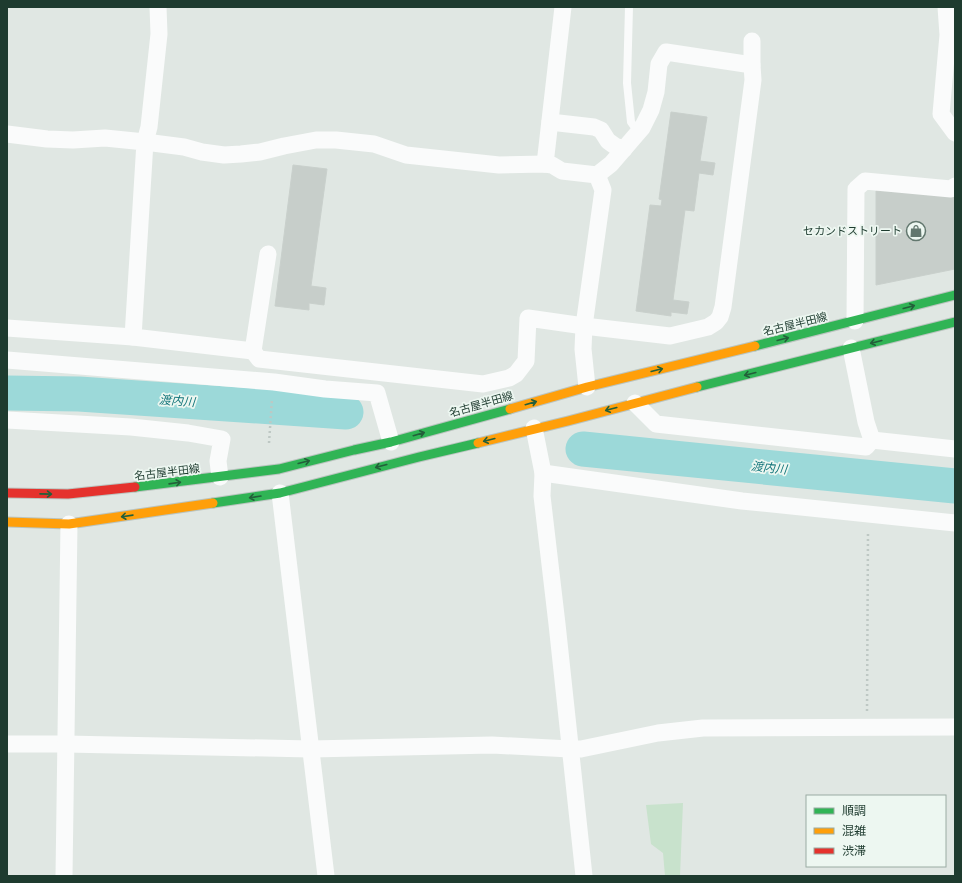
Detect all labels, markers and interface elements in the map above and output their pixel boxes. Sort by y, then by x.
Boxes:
shop icon: セカンドストリート [905,220,927,242]
place label: セカンドストリート [803,224,902,238]
one-way arrow [902,303,915,310]
street label: 名古屋半田線 [761,309,829,339]
one-way arrow [776,335,789,342]
one-way arrow [870,339,883,346]
one-way arrow [650,365,663,373]
one-way arrow [744,370,757,378]
street label: 名古屋半田線 [447,388,515,420]
water label: 渡内川 [158,392,198,410]
one-way arrow [524,399,537,406]
one-way arrow [605,406,618,413]
one-way arrow [412,430,425,437]
one-way arrow [483,436,496,444]
one-way arrow [297,458,310,466]
water label: 渡内川 [750,458,790,478]
street label: 名古屋半田線 [133,461,201,483]
one-way arrow [375,463,388,471]
one-way arrow [168,479,181,487]
one-way arrow [39,490,52,498]
one-way arrow [249,493,262,501]
one-way arrow [121,512,134,520]
legend [806,795,946,867]
text: 順調 [842,803,866,819]
text: 混雑 [842,823,866,839]
text: 渋滞 [842,843,866,859]

